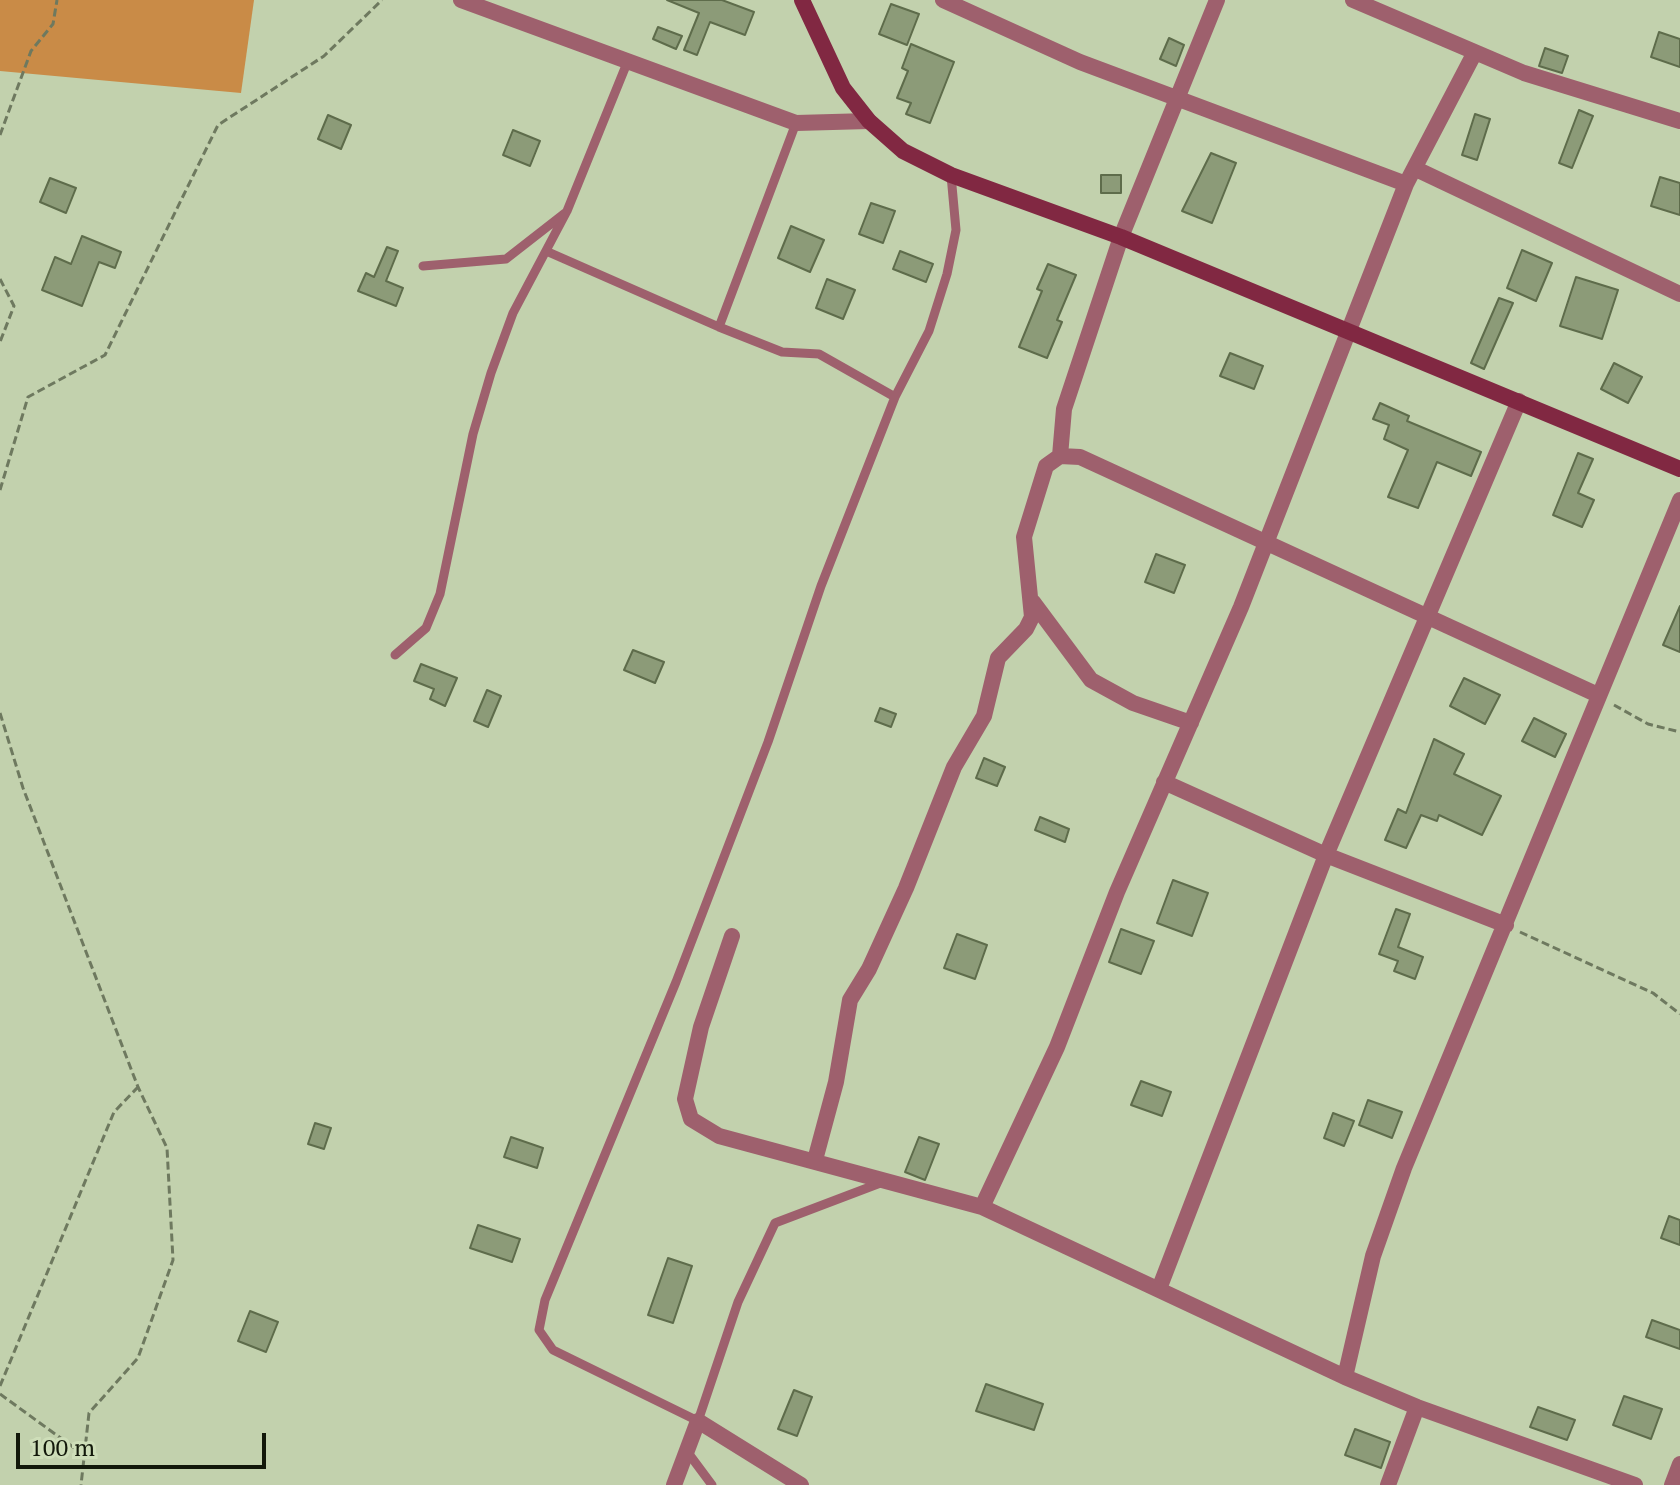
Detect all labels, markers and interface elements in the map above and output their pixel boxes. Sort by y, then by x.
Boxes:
scale bar [20,1417,270,1467]
text: 100 m [30,1431,95,1463]

